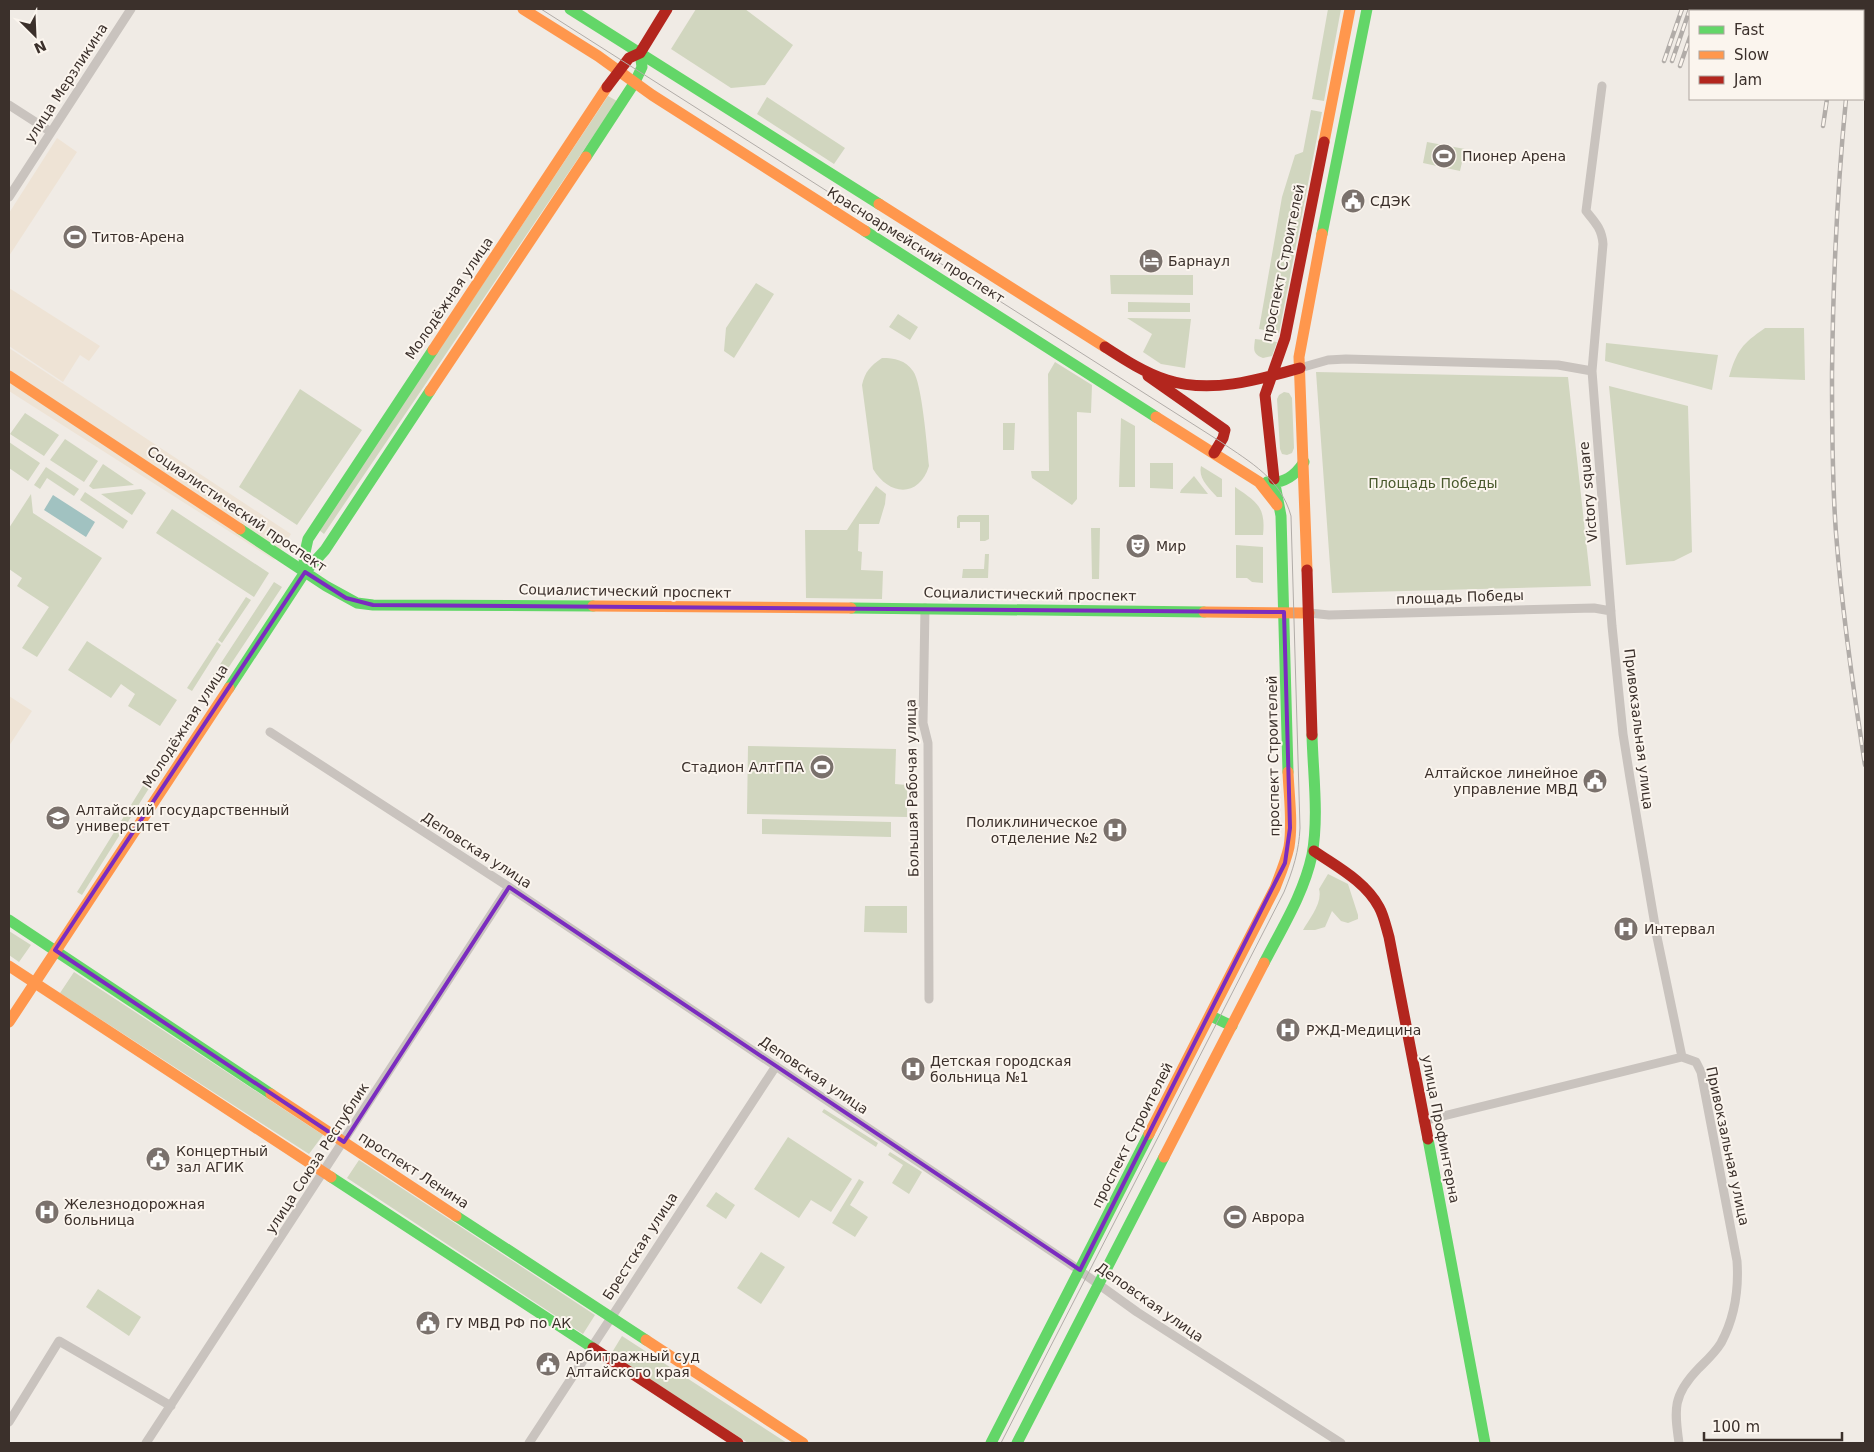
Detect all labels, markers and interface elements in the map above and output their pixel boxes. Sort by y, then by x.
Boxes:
north arrow [10,10,60,60]
legend [1689,10,1864,100]
street label: улица Мерзликина [21,20,111,146]
text: Fast [1734,21,1764,39]
text: N [32,37,49,57]
text: Slow [1734,46,1769,64]
text: Jam [1733,71,1762,89]
sports icon: Пионер Арена [1431,143,1457,169]
place label: Пионер Арена [1462,148,1566,164]
street label: проспект Строителей [1258,183,1308,343]
street label: Красноармейский проспект [824,184,1008,306]
public building icon: СДЭК [1340,188,1366,214]
place label: СДЭК [1370,193,1410,209]
sports icon: Титов-Арена [62,224,88,250]
place label: Титов-Арена [91,229,184,245]
street label: Молодёжная улица [402,234,496,362]
hotel icon: Барнаул [1138,248,1164,274]
place label: Барнаул [1168,253,1230,269]
street label: Victory square [1576,441,1600,543]
street label: Социалистический проспект [144,443,330,575]
park label: Площадь Победы [1368,475,1498,491]
theatre icon: Мир [1125,533,1151,559]
place label: Мир [1156,538,1186,554]
street label: Социалистический проспект [518,581,732,601]
street label: Социалистический проспект [923,584,1137,604]
street label: площадь Победы [1396,587,1524,607]
street label: Привокзальная улица [1621,648,1657,810]
street label: Молодёжная улица [139,661,231,791]
street label: проспект Строителей [1264,675,1282,837]
street label: Большая Рабочая улица [902,699,922,877]
sports icon: Стадион АлтГПА [809,754,835,780]
place label: Стадион АлтГПА [681,759,804,775]
place label: Алтайское линейное управление МВД [1425,765,1578,797]
public building icon: Алтайское линейное управление МВД [1582,768,1608,794]
place label: Алтайский государственный университет [76,802,289,834]
school or university icon: Алтайский государственный университет [45,805,71,831]
street label: Деповская улица [419,809,535,891]
place label: Поликлиническое отделение №2 [966,814,1098,846]
hospital icon: Поликлиническое отделение №2 [1102,817,1128,843]
hospital icon: Интервал [1613,916,1639,942]
place label: Интервал [1644,921,1715,937]
hospital icon: РЖД-Медицина [1275,1017,1301,1043]
place label: РЖД-Медицина [1306,1022,1421,1038]
street label: Деповская улица [757,1033,871,1117]
place label: Детская городская больница №1 [930,1053,1072,1085]
street label: улица Профинтерна [1419,1054,1463,1204]
hospital icon: Детская городская больница №1 [900,1056,926,1082]
street label: проспект Строителей [1088,1060,1176,1210]
street label: Привокзальная улица [1703,1065,1753,1227]
street label: улица Союза Республик [262,1079,372,1237]
street label: проспект Ленина [356,1128,472,1212]
place label: Концертный зал АГИК [176,1143,268,1175]
public building icon: Концертный зал АГИК [145,1146,171,1172]
street label: Брестская улица [599,1189,681,1303]
place label: Железнодорожная больница [64,1196,205,1228]
hospital icon: Железнодорожная больница [34,1199,60,1225]
sports icon: Аврора [1222,1204,1248,1230]
place label: Аврора [1252,1209,1305,1225]
street label: Деповская улица [1093,1259,1207,1345]
public building icon: ГУ МВД РФ по АК [415,1310,441,1336]
place label: ГУ МВД РФ по АК [446,1315,571,1331]
place label: Арбитражный суд Алтайского края [566,1348,700,1380]
public building icon: Арбитражный суд Алтайского края [535,1351,561,1377]
scale bar [1704,1410,1842,1442]
text: 100 m [1712,1418,1760,1436]

